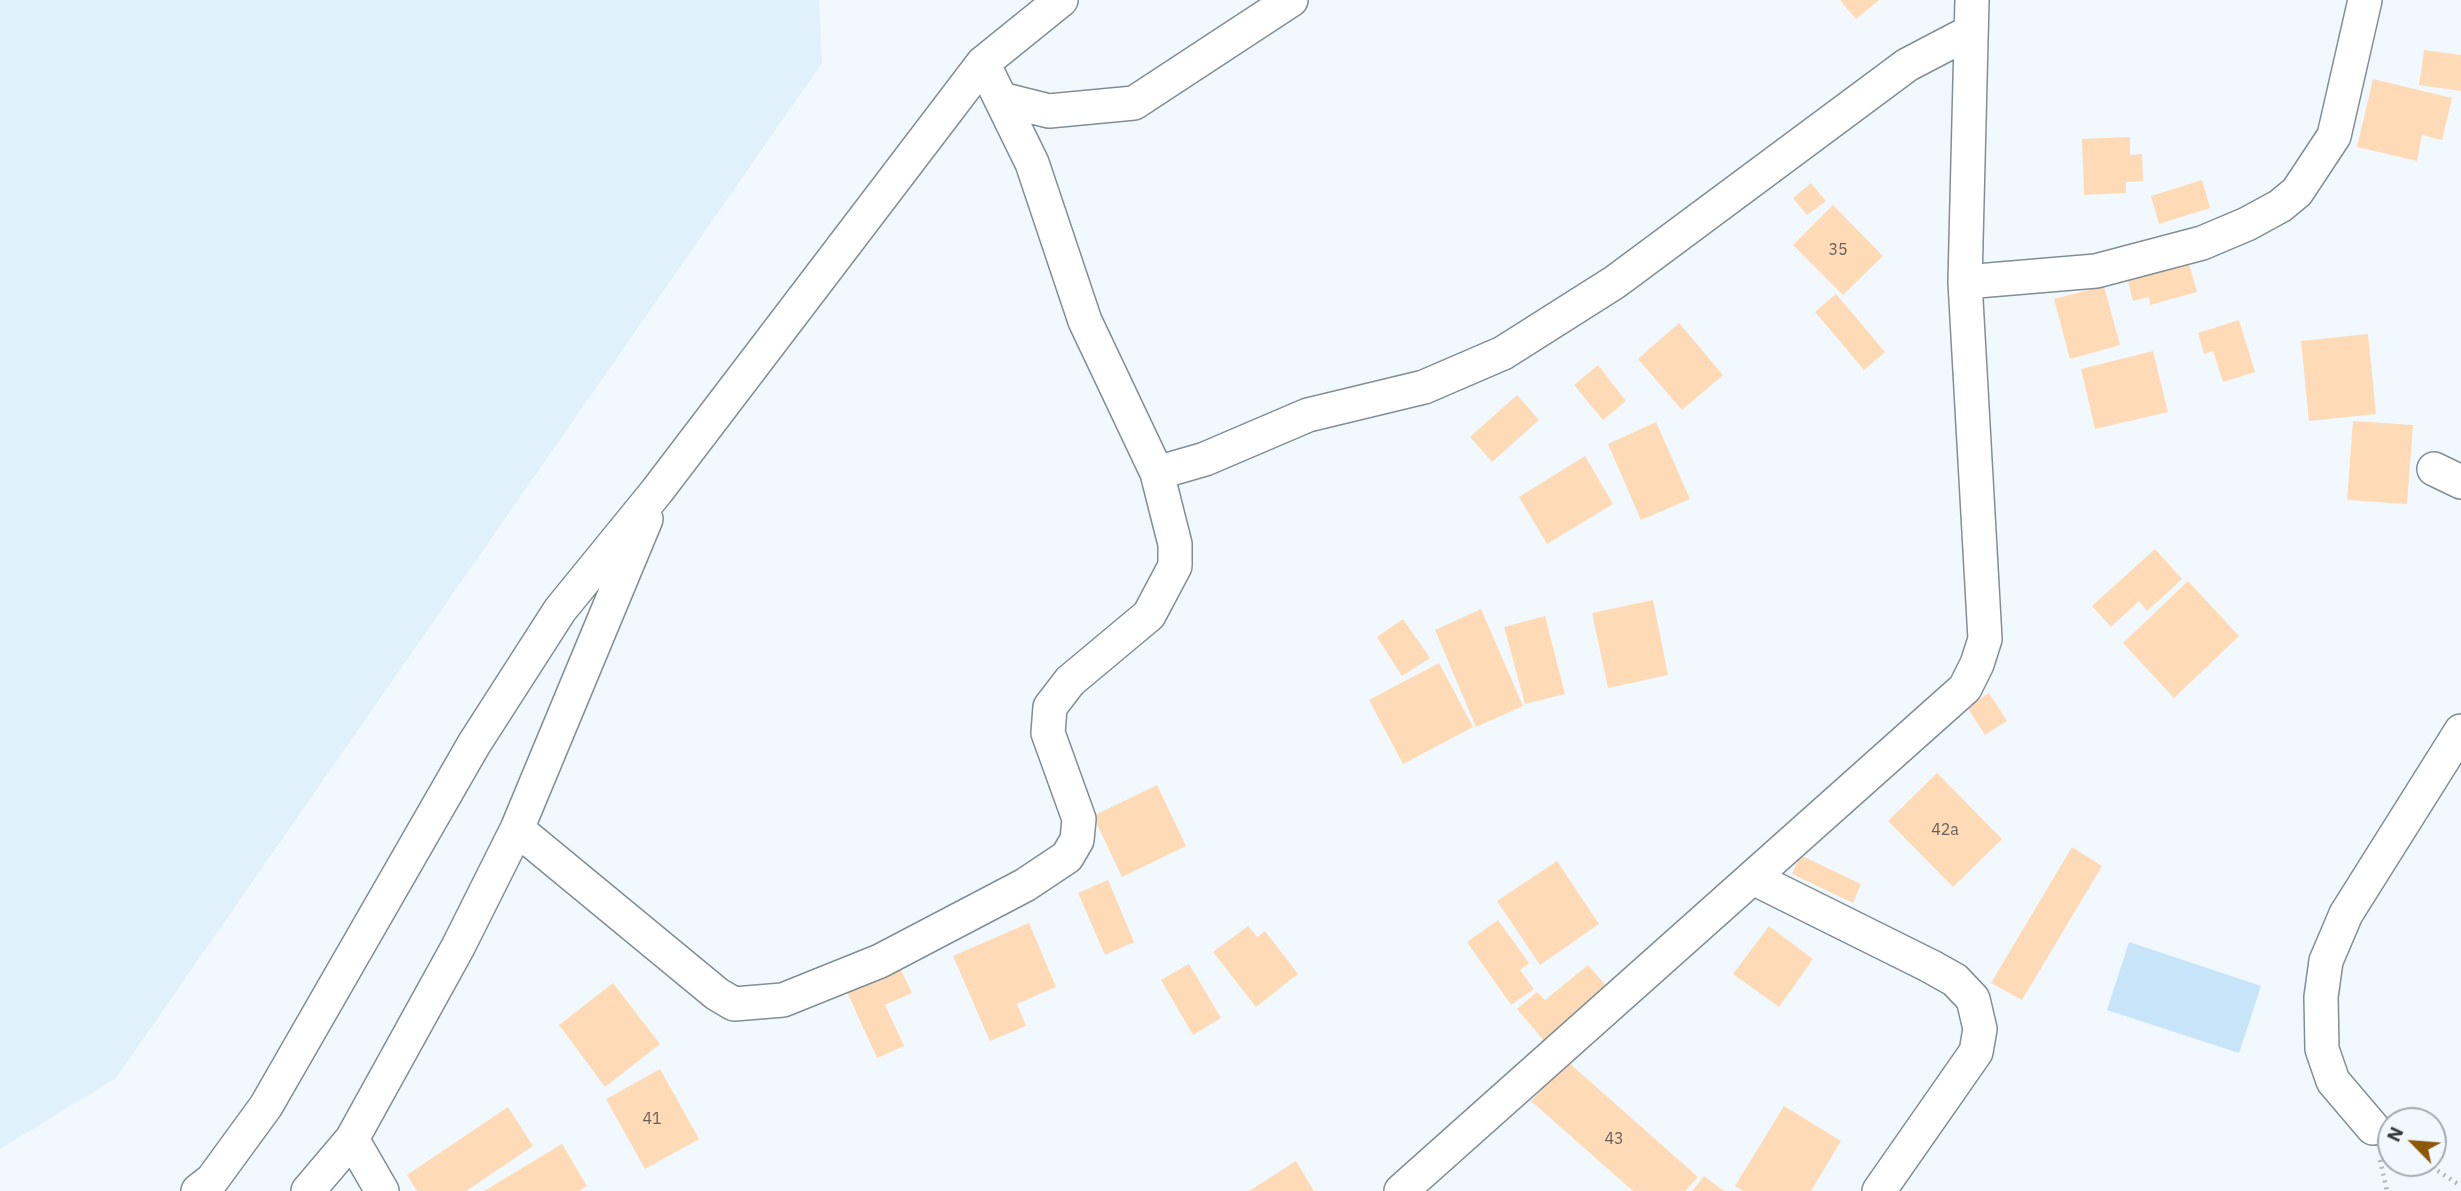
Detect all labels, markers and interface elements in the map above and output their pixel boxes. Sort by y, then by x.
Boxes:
house number: 35 [1828,240,1848,260]
house number: 42а [1931,820,1959,840]
north arrow [2377,1107,2447,1177]
house number: 41 [642,1109,662,1129]
text: N [2381,1123,2409,1145]
house number: 43 [1604,1129,1624,1149]

